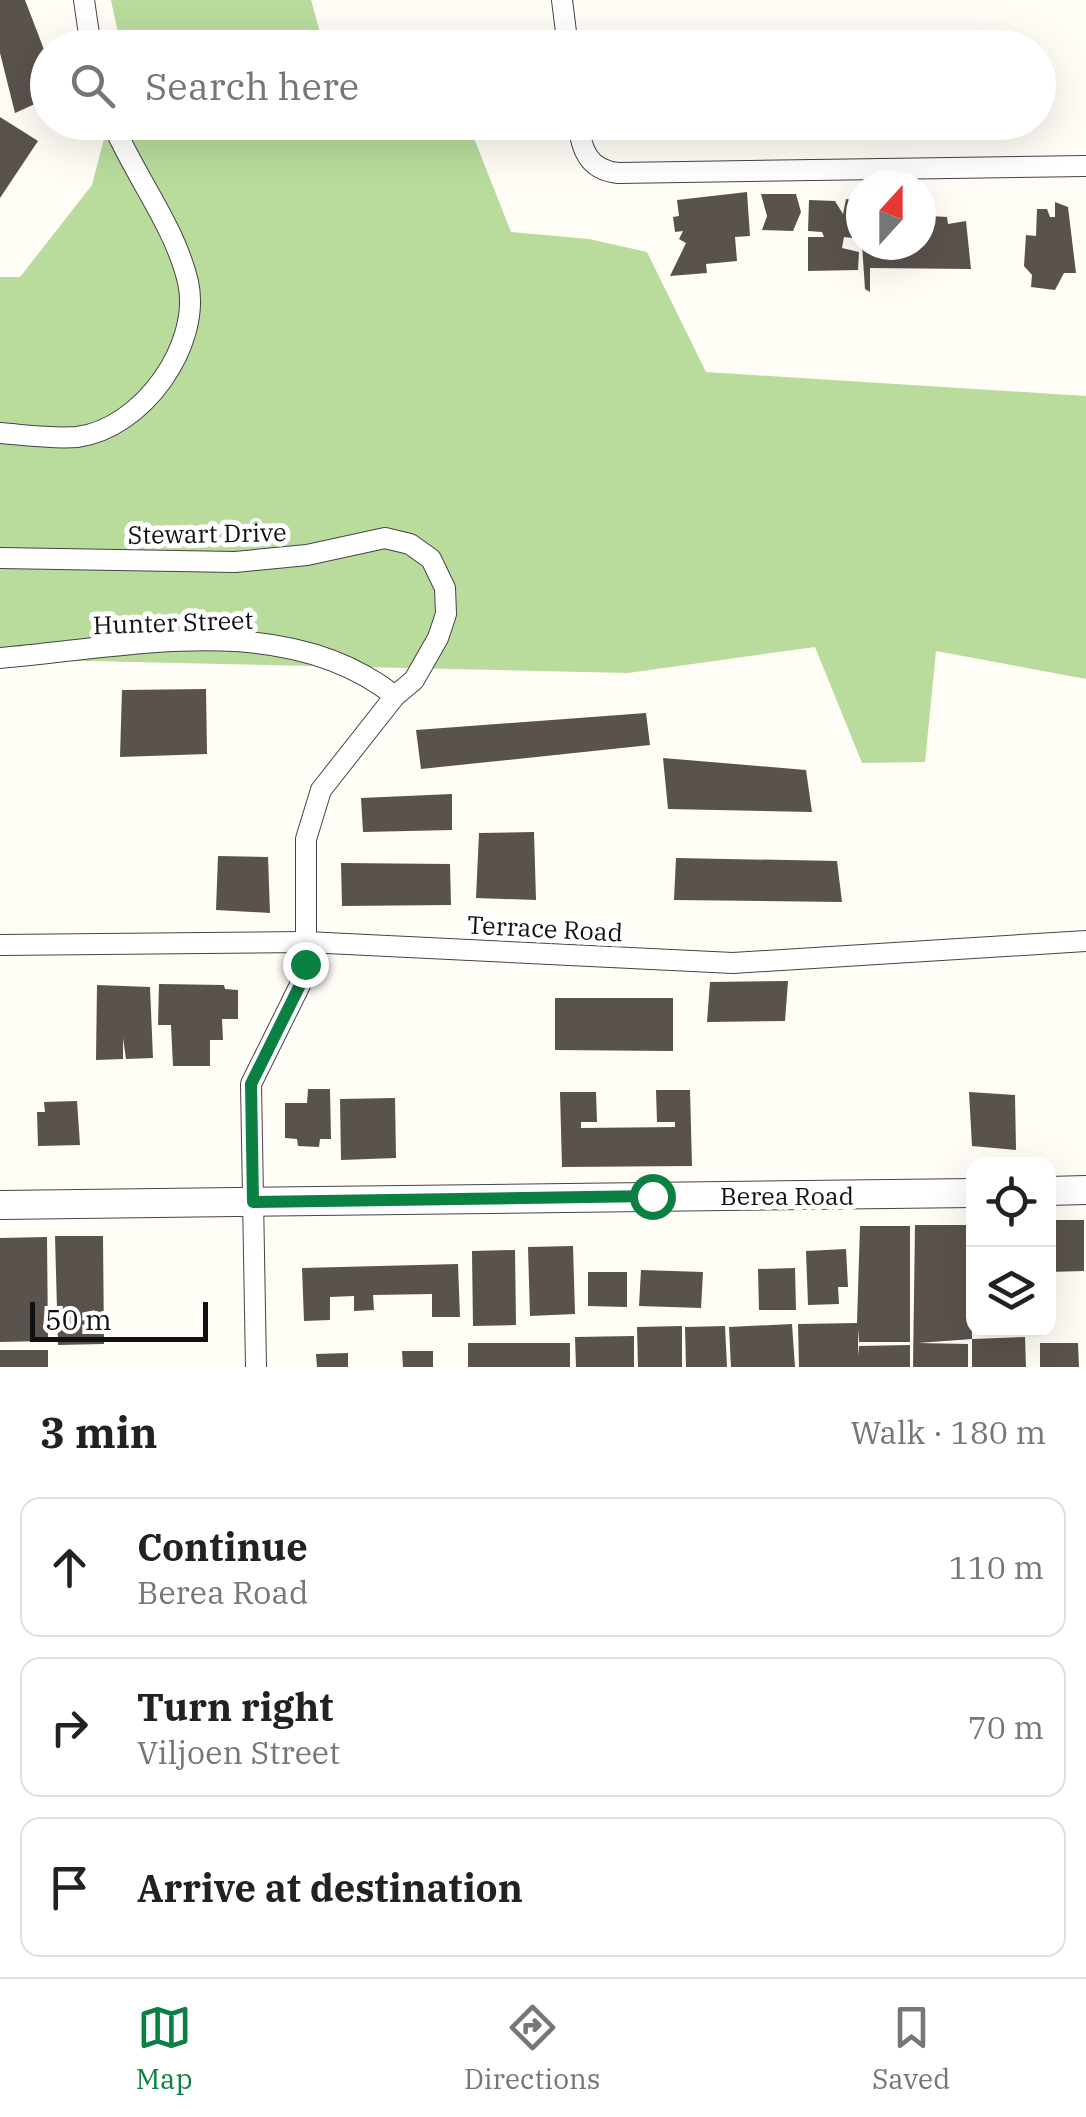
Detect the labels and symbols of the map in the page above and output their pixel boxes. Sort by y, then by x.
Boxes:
north arrow [846,170,936,260]
street label: Stewart Drive [127,515,287,551]
street label: Hunter Street [92,603,254,641]
street label: Terrace Road [466,907,624,949]
route end [283,942,329,988]
route start [630,1174,676,1220]
street label: Berea Road [720,1179,854,1212]
scale bar [30,1297,208,1342]

